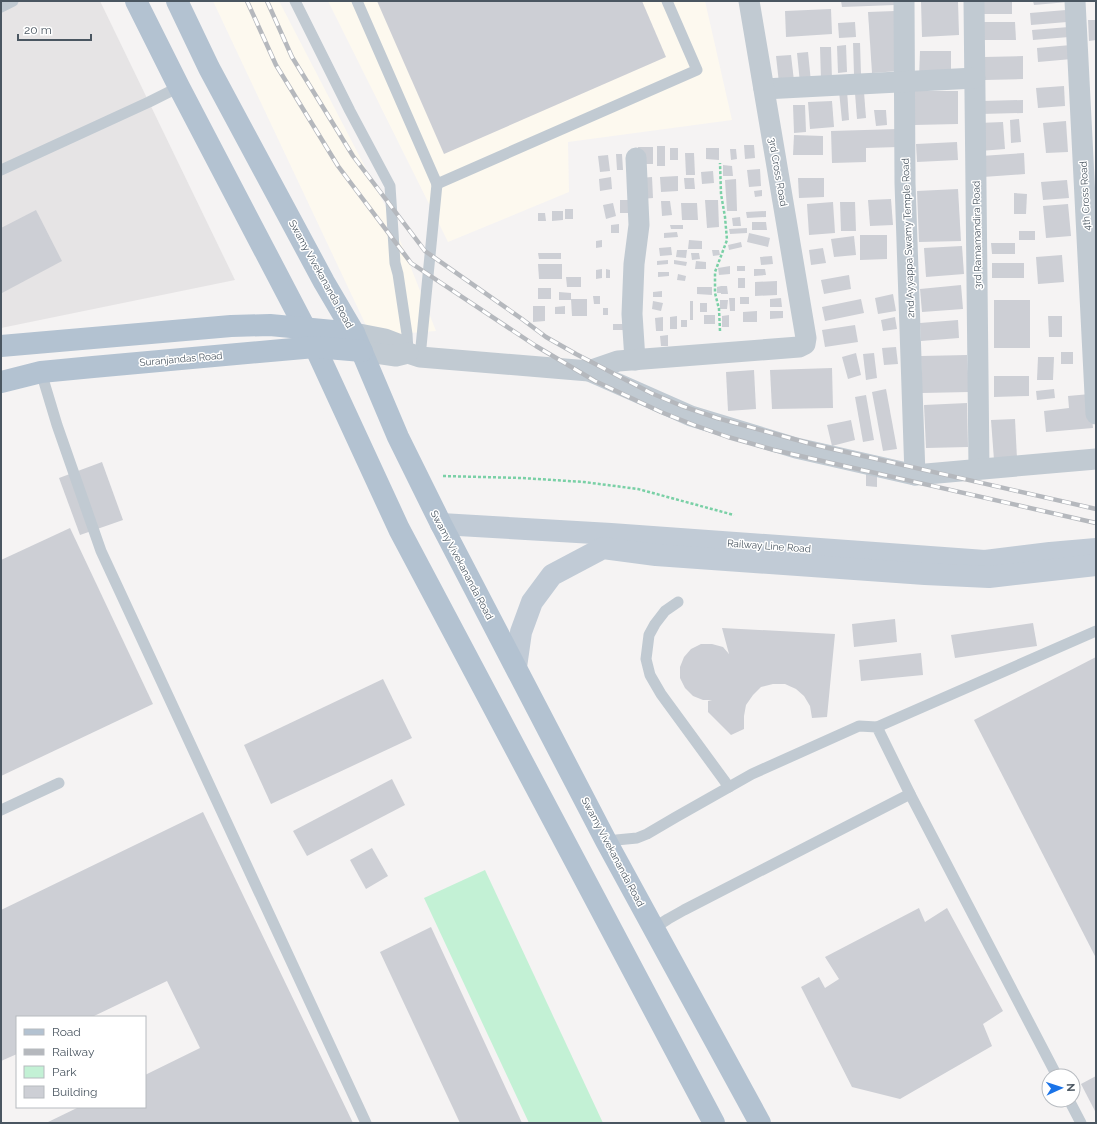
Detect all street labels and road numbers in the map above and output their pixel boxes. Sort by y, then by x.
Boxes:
street label: 3rd Cross Road [767,137,789,207]
street label: 2nd Ayyappa Swamy Temple Road [900,158,916,318]
street label: 4th Cross Road [1078,161,1092,231]
street label: 3rd Ramamandira Road [971,181,983,289]
street label: Swamy Vivekananda Road [287,218,355,330]
street label: Suranjandas Road [139,350,223,368]
street label: Swamy Vivekananda Road [429,509,495,621]
street label: Railway Line Road [727,538,811,554]
street label: Swamy Vivekananda Road [580,796,646,908]

